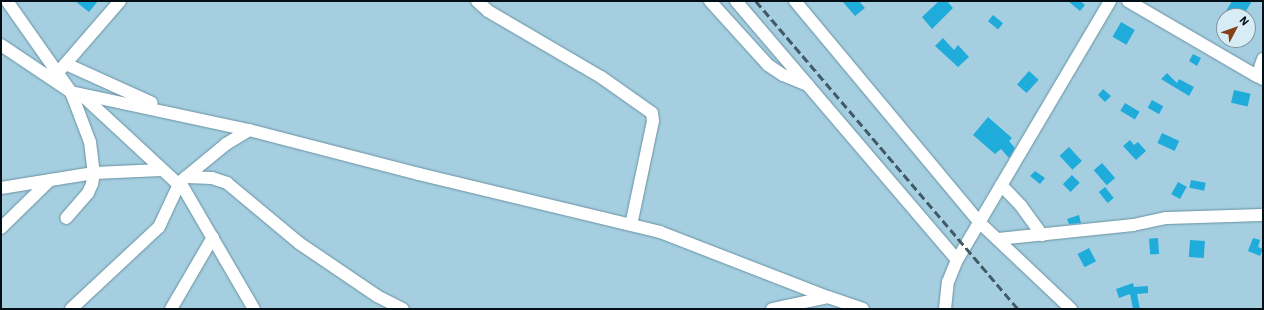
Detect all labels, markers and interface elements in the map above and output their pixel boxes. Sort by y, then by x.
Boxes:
north arrow [1216,8,1256,48]
text: N [1236,13,1252,28]

